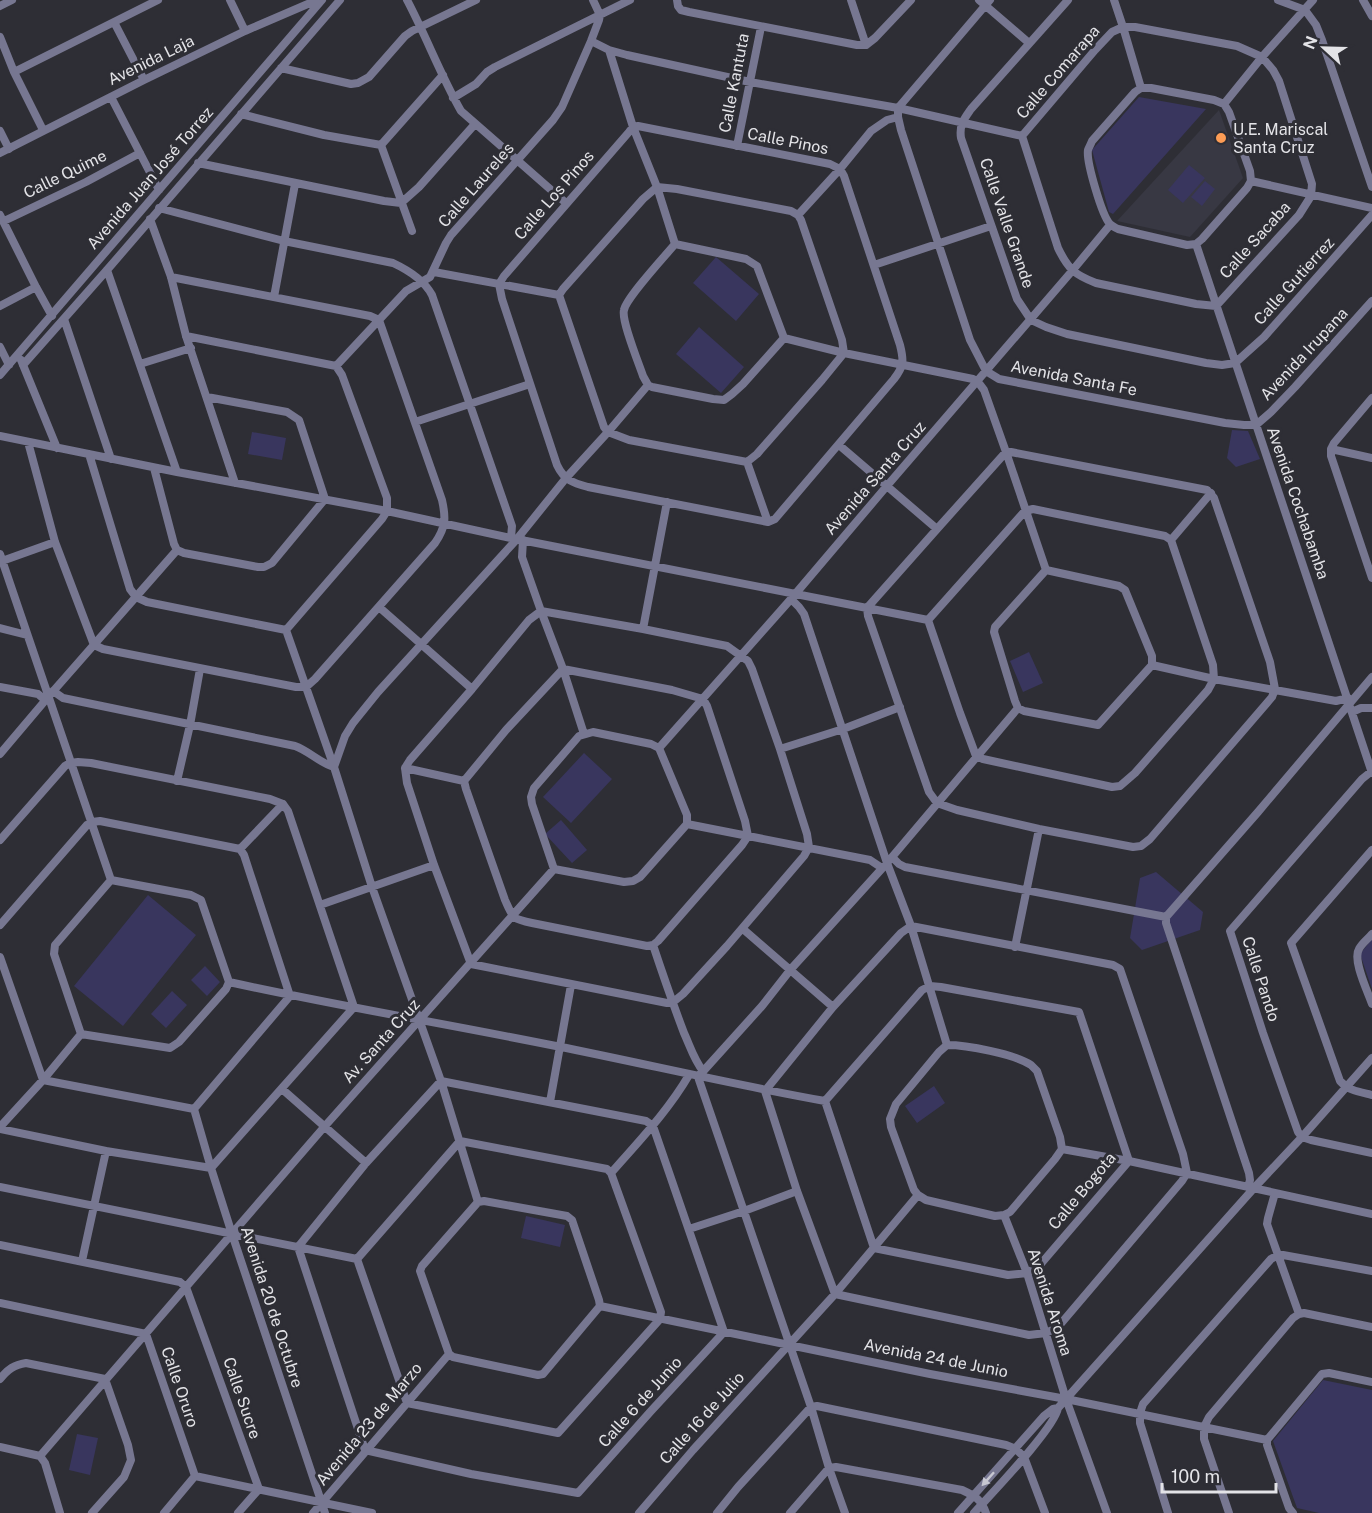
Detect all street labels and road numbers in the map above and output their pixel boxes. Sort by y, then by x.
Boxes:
street label: Calle Comarapa [1012,21,1104,123]
street label: Avenida Laja [105,31,197,89]
street label: Calle Kantuta [715,32,753,134]
street label: Avenida Juan José Torrez [83,103,217,253]
street label: Calle Pinos [746,124,830,158]
street label: Calle Laureles [434,139,518,231]
street label: Calle Quime [20,146,110,202]
street label: Calle Los Pinos [510,146,598,244]
street label: Calle Valle Grande [976,155,1038,291]
street label: Calle Sacaba [1216,198,1294,282]
street label: Calle Gutierrez [1250,233,1338,329]
street label: Avenida Irupana [1256,304,1352,404]
street label: Avenida Santa Fe [1009,356,1139,400]
street label: Avenida Santa Cruz [820,417,930,539]
street label: Avenida Cochabamba [1263,424,1333,582]
street label: Calle Pando [1238,934,1284,1024]
street label: Av. Santa Cruz [338,995,424,1087]
street label: Calle Bogota [1044,1149,1120,1233]
street label: Avenida 20 de Octubre [237,1224,307,1390]
street label: Avenida Aroma [1024,1246,1076,1358]
street label: Avenida 24 de Junio [862,1335,1010,1381]
street label: Calle Oruro [157,1344,203,1430]
street label: Calle 6 de Junio [594,1353,686,1451]
street label: Calle Sucre [219,1355,265,1441]
street label: Avenida 23 de Marzo [312,1359,426,1489]
street label: Calle 16 de Julio [656,1368,748,1468]

